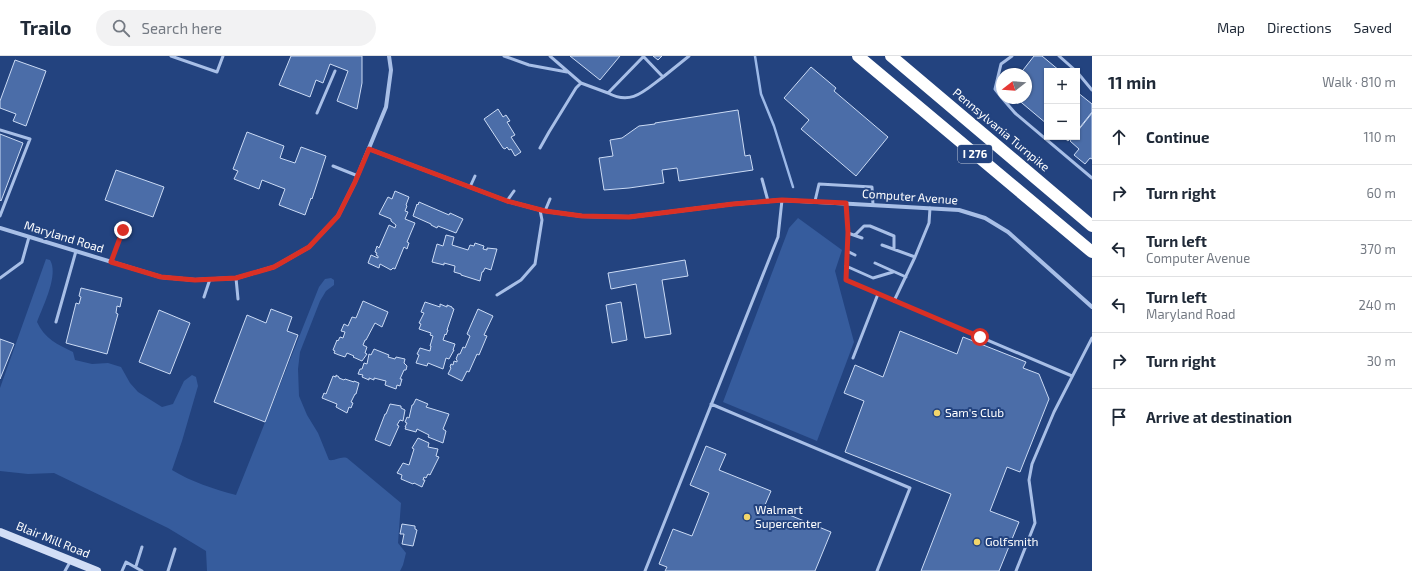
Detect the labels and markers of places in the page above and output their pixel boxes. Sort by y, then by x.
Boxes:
place label: Sam's Club [945,405,1004,419]
marker: Sam's Club [932,408,942,418]
place label: Walmart Supercenter [755,502,822,530]
marker: Walmart Supercenter [742,512,752,522]
place label: Golfsmith [985,534,1039,548]
marker: Golfsmith [972,537,982,547]

